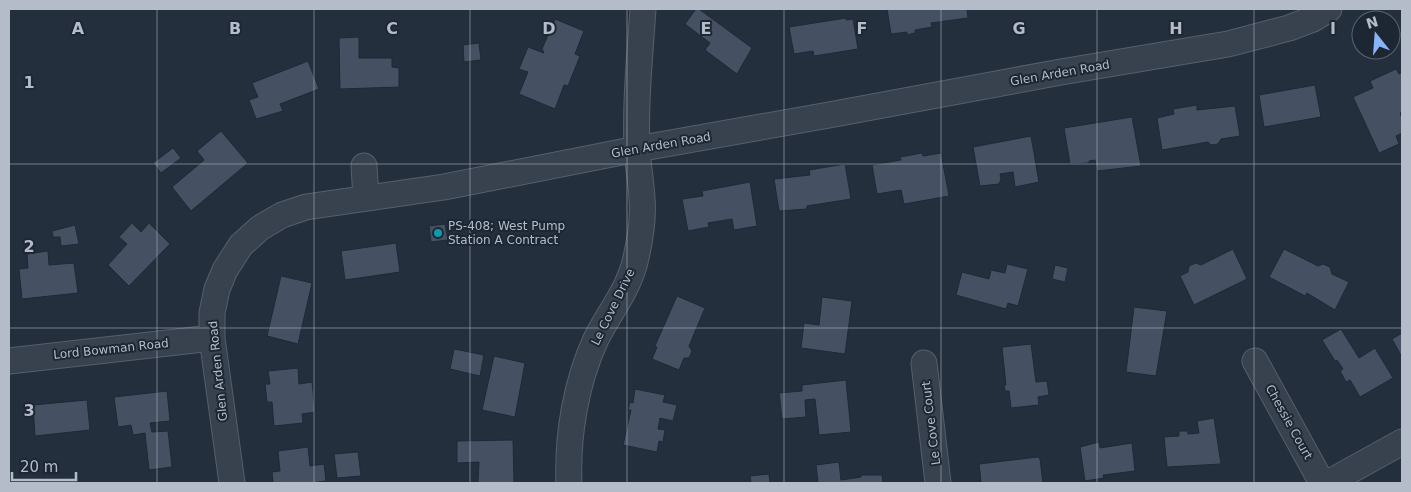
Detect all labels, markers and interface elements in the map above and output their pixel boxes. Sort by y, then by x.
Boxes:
north arrow [1351,10,1401,60]
text: N [1364,13,1380,32]
text: A [72,19,85,38]
text: B [229,19,241,38]
text: C [386,19,398,38]
text: D [542,19,556,38]
text: E [701,19,711,38]
text: F [857,19,867,38]
text: G [1012,19,1026,38]
text: H [1169,19,1183,38]
text: I [1330,19,1336,38]
street label: Glen Arden Road [1009,57,1111,89]
text: 1 [23,73,35,92]
street label: Glen Arden Road [610,129,712,161]
place label: PS-408; West Pump Station A Contract [448,219,565,247]
marker: PS-408; West Pump Station A Contract [432,227,444,239]
text: 2 [23,237,35,256]
street label: Le Cove Drive [588,266,638,348]
street label: Glen Arden Road [206,320,230,422]
street label: Lord Bowman Road [53,336,169,362]
street label: Le Cove Court [919,380,943,466]
street label: Chessie Court [1263,382,1315,462]
text: 3 [23,401,35,420]
scale bar [12,450,76,482]
text: 20 m [20,458,58,476]

